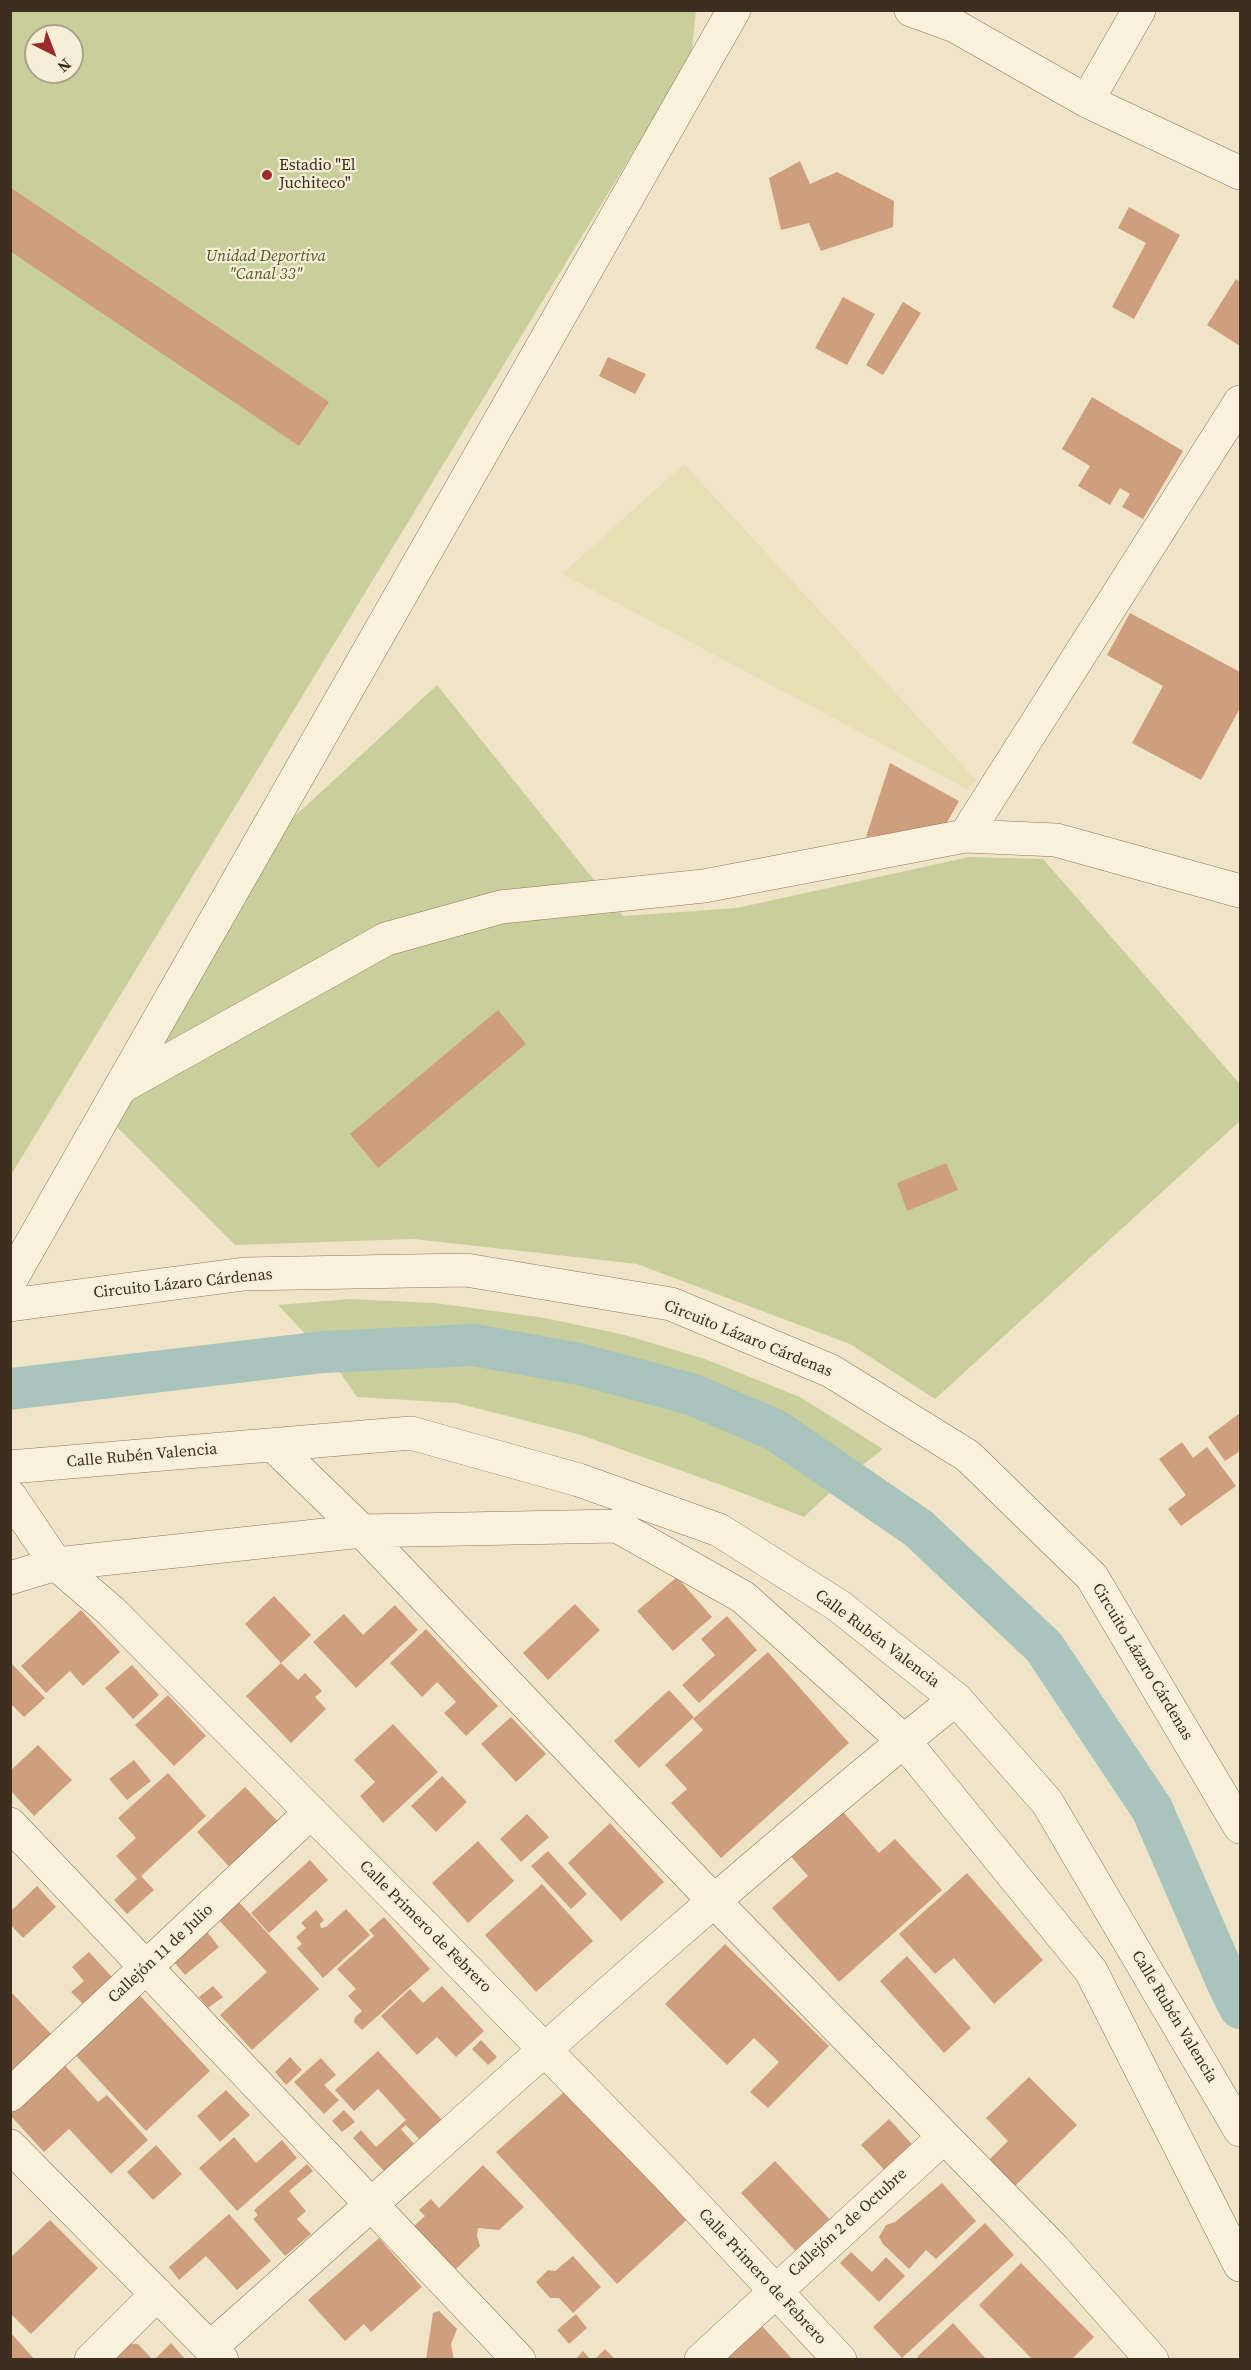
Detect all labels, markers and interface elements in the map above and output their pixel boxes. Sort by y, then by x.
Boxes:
north arrow [24,24,84,84]
text: N [53,54,76,78]
place label: Estadio "El Juchiteco" [279,156,355,194]
marker: Estadio "El Juchiteco" [260,168,274,182]
park label: Unidad Deportiva "Canal 33" [206,247,326,285]
street label: Circuito Lázaro Cárdenas [92,1265,274,1303]
street label: Circuito Lázaro Cárdenas [661,1296,835,1382]
street label: Calle Rubén Valencia [66,1440,218,1472]
street label: Circuito Lázaro Cárdenas [1087,1580,1197,1744]
street label: Calle Rubén Valencia [811,1586,943,1692]
street label: Calle Primero de Febrero [355,1857,495,1997]
street label: Callejón 11 de Julio [105,1900,217,2008]
street label: Calle Rubén Valencia [1127,1947,1221,2087]
street label: Callejón 2 de Octubre [785,2165,911,2281]
street label: Calle Primero de Febrero [694,2205,830,2349]

